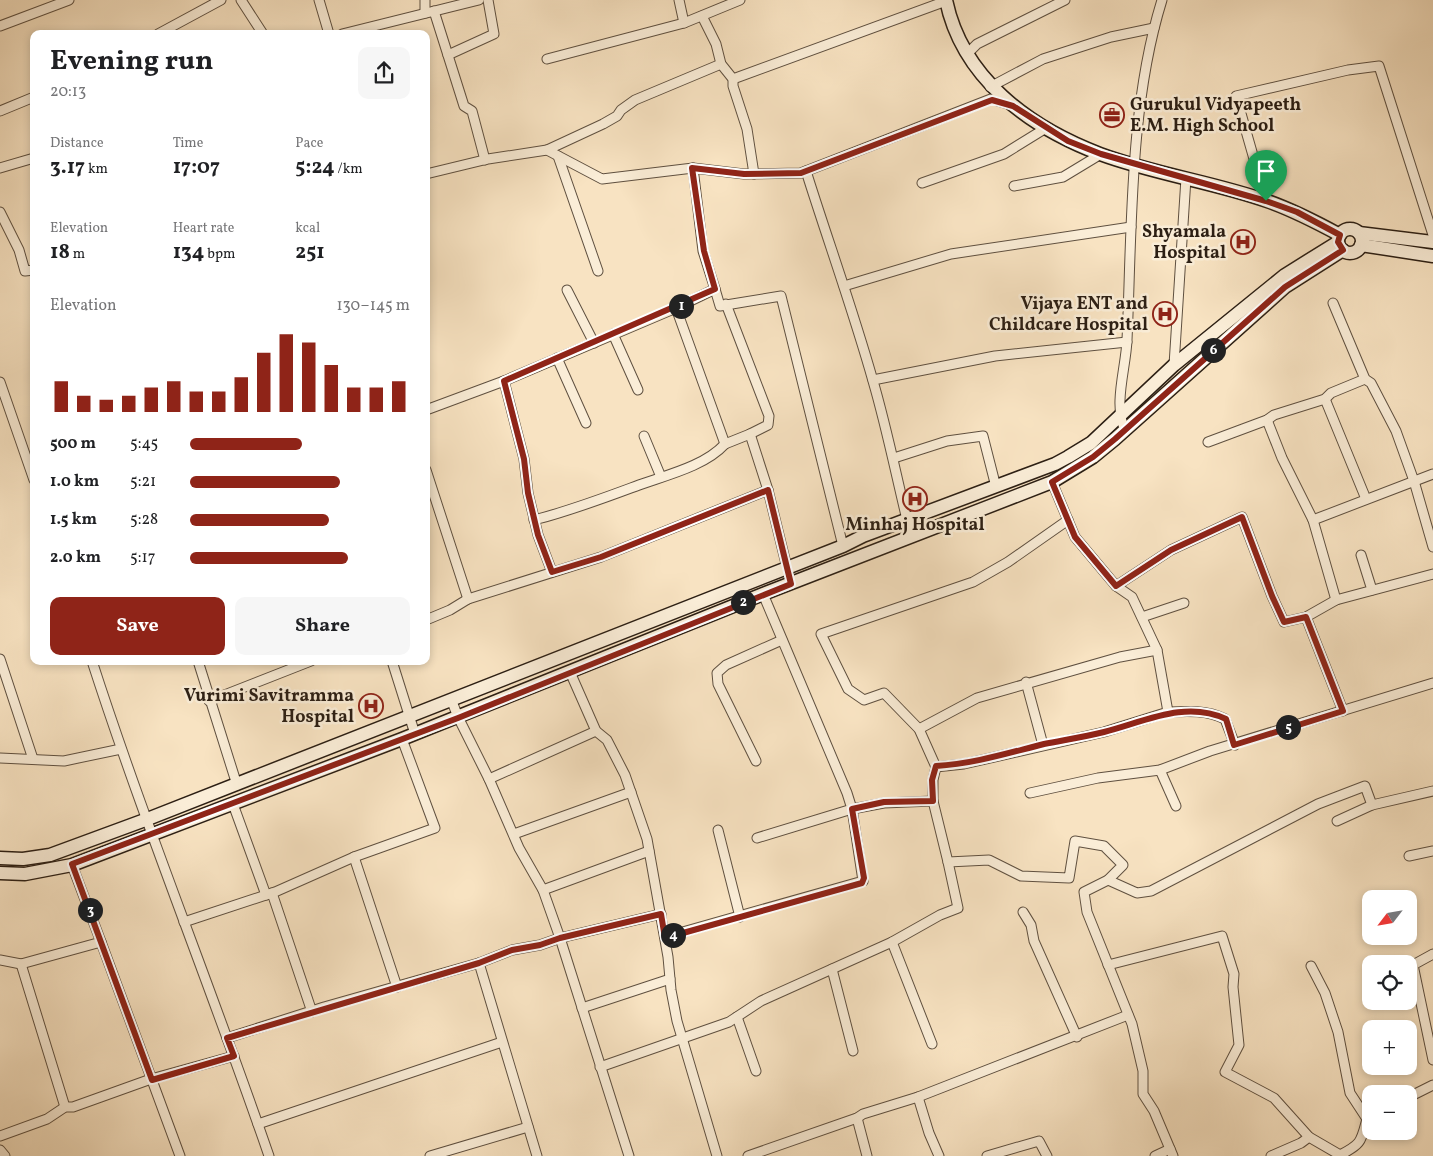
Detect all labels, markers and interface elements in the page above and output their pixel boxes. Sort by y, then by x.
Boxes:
text: Evening run [50,42,214,81]
button: share [358,47,410,99]
text: 20:13 [50,81,86,103]
place label: Gurukul Vidyapeeth E.M. High School [1130,93,1301,139]
office icon: Gurukul Vidyapeeth E.M. High School [1099,102,1125,128]
text: Distance [50,134,104,153]
text: Time [173,134,203,153]
text: Pace [295,134,323,153]
pin [1245,150,1287,201]
text: 3.17 [50,153,85,182]
text: 17:07 [173,153,220,182]
text: 5:24 [295,153,335,182]
icon: arrive [1252,157,1280,185]
text: km [85,160,108,179]
text: /km [335,160,363,179]
text: Elevation [50,219,108,238]
text: Heart rate [173,219,234,238]
text: kcal [295,219,320,238]
place label: Shyamala Hospital [1142,220,1226,266]
hospital icon: Shyamala Hospital [1230,229,1256,255]
text: 18 [50,238,70,267]
text: 134 [173,238,205,267]
text: 251 [295,238,325,267]
text: m [70,245,85,264]
text: bpm [205,245,235,264]
place label: Vijaya ENT and Childcare Hospital [989,292,1148,338]
pin: 1 [668,294,694,318]
text: Elevation [50,295,117,317]
text: 130–145 m [336,295,410,317]
text: 1 [679,297,684,316]
hospital icon: Vijaya ENT and Childcare Hospital [1152,301,1178,327]
pin: 6 [1200,338,1226,362]
text: 6 [1210,341,1217,360]
text: 500 m [50,433,96,455]
text: 5:45 [130,433,158,455]
text: 1.0 km [50,471,99,493]
text: 5:21 [130,471,156,493]
hospital icon: Minhaj Hospital [902,486,928,512]
text: 1.5 km [50,509,97,531]
text: 5:28 [130,509,158,531]
place label: Minhaj Hospital [845,513,985,538]
text: 2.0 km [50,547,101,569]
text: 5:17 [130,547,155,569]
pin: 2 [730,590,756,614]
text: 2 [740,593,747,612]
button: Save [50,597,225,655]
button: Share [235,597,410,655]
place label: Vurimi Savitramma Hospital [184,684,354,730]
hospital icon: Vurimi Savitramma Hospital [358,693,384,719]
pin: 5 [1276,714,1300,740]
text: 5 [1285,718,1292,737]
north arrow [1362,890,1418,945]
map controls [1362,890,1417,1140]
pin: 3 [78,898,102,922]
text: 3 [87,901,94,920]
pin: 4 [660,922,686,948]
text: 4 [669,926,678,945]
button: locate [1362,955,1417,1010]
button: + [1362,1020,1417,1075]
button: − [1362,1085,1417,1140]

